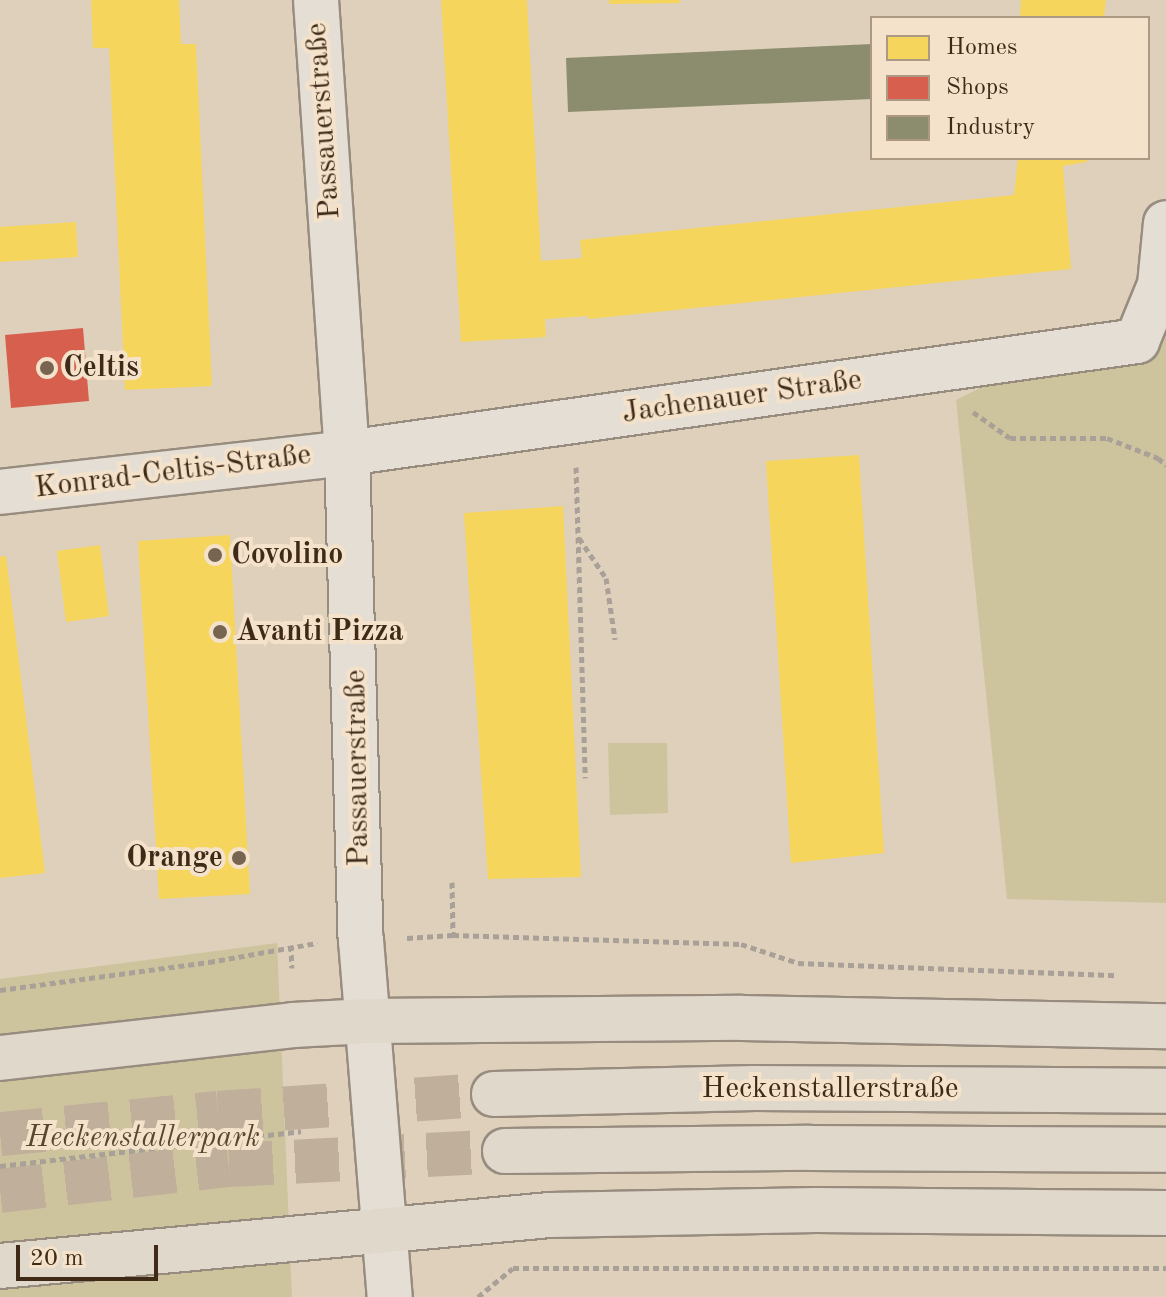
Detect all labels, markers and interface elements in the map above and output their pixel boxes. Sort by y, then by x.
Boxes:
legend [870,16,1150,160]
street label: Passauerstraße [299,21,349,221]
text: Homes [946,36,1017,60]
text: Shops [946,76,1009,100]
text: Industry [946,116,1035,140]
place label: Celtis [63,350,139,386]
marker: Celtis [38,359,56,377]
street label: Jachenauer Straße [620,362,864,432]
street label: Konrad-Celtis-Straße [33,437,313,507]
place label: Covolino [231,537,343,573]
marker: Covolino [206,546,224,564]
place label: Avanti Pizza [236,614,404,650]
marker: Avanti Pizza [211,623,229,641]
street label: Passauerstraße [338,669,378,867]
place label: Orange [126,840,223,876]
marker: Orange [230,849,248,867]
street label: Heckenstallerstraße [702,1071,958,1107]
park label: Heckenstallerpark [26,1120,260,1156]
scale bar [20,1229,162,1279]
text: 20 m [30,1247,84,1271]

